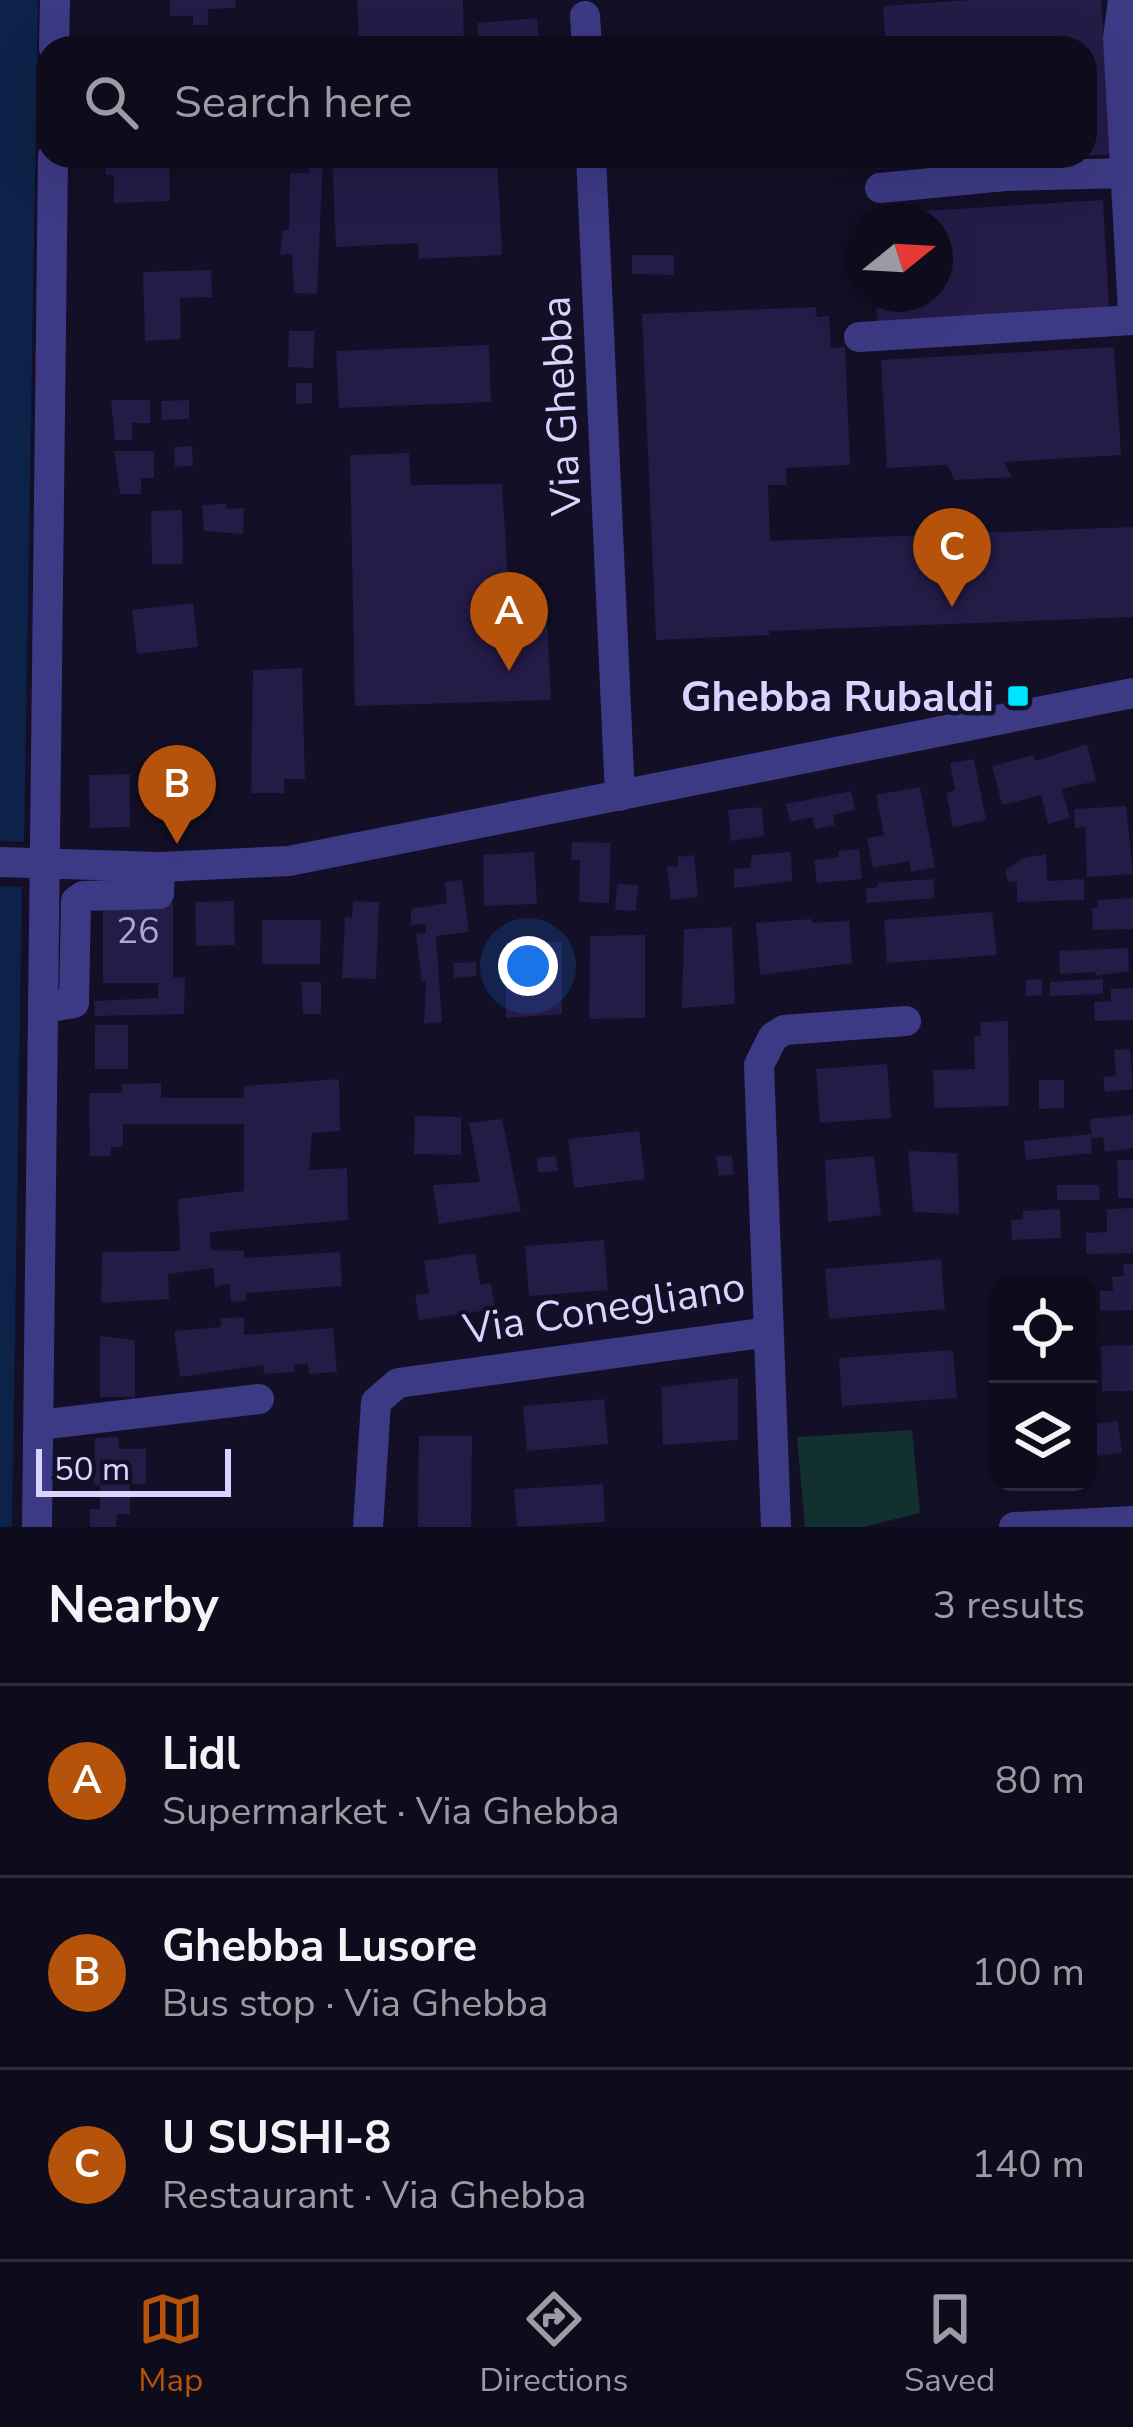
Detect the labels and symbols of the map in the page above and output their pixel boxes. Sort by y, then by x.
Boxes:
north arrow [845,204,953,312]
street label: Via Ghebba [527,295,596,518]
pin: C [913,508,991,607]
pin: A [470,572,548,671]
place label: Ghebba Rubaldi [681,669,994,726]
marker: Ghebba Rubaldi [1005,683,1031,709]
pin: B [138,745,216,844]
house number: 26 [116,907,160,956]
your location [498,936,558,996]
street label: Via Conegliano [458,1258,749,1359]
scale bar [36,1443,231,1496]

